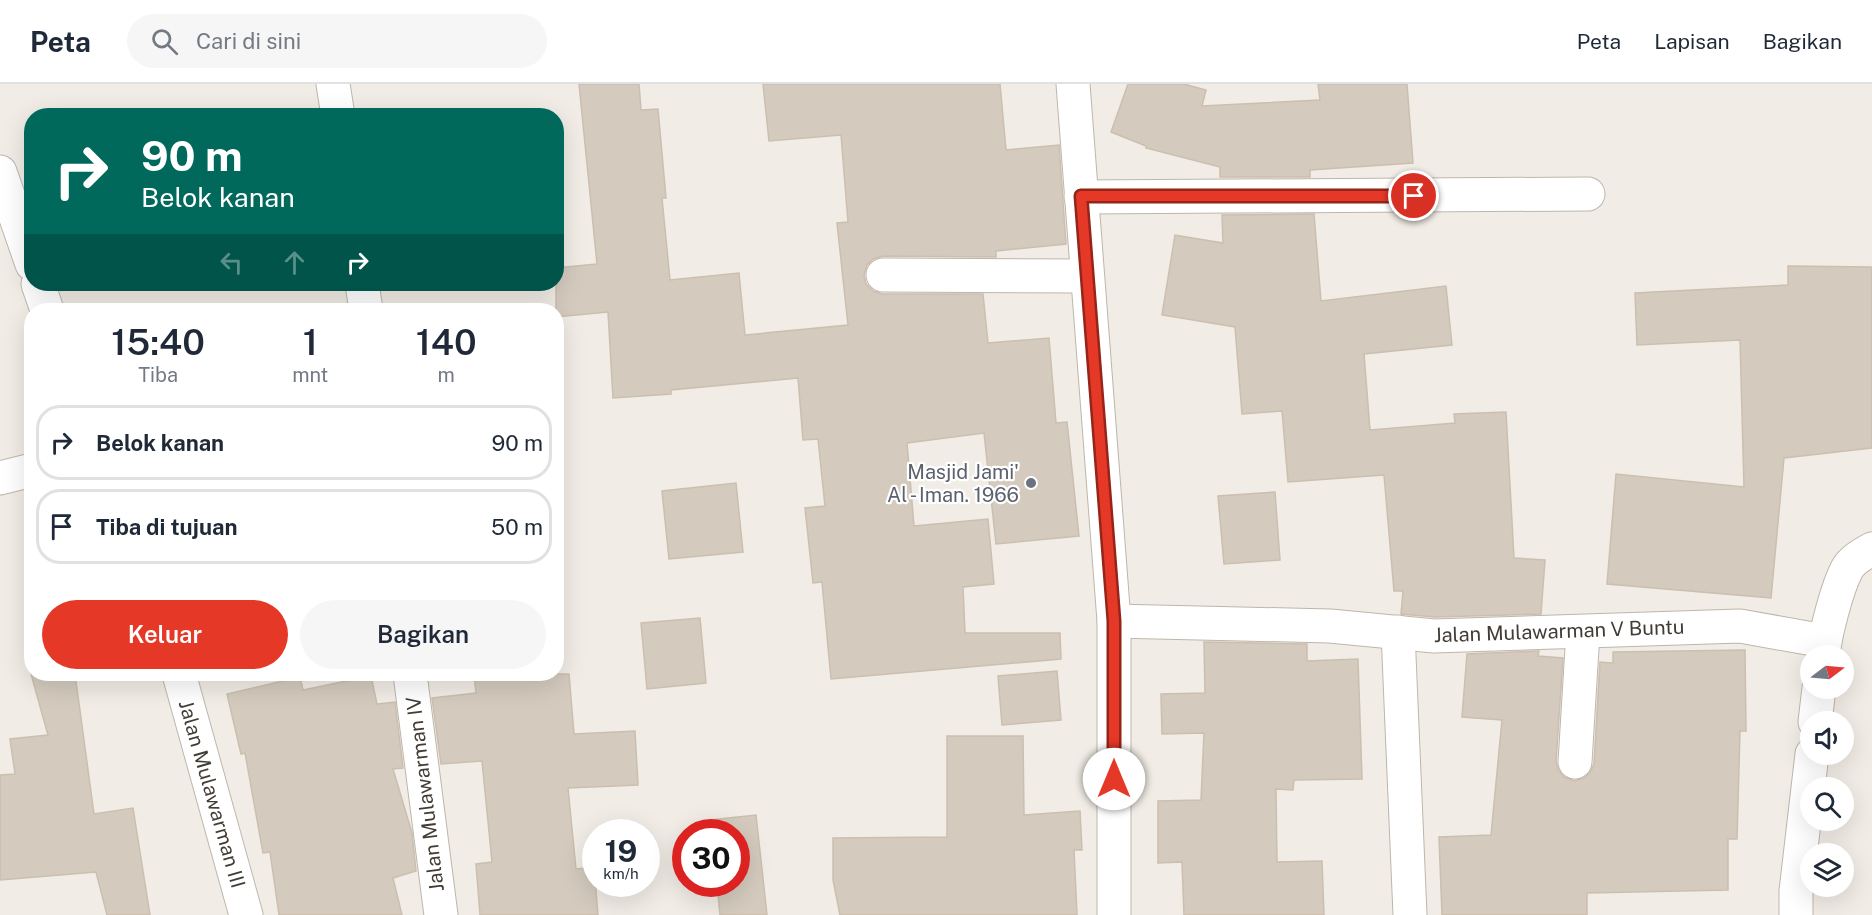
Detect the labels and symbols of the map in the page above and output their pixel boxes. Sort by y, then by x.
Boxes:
pin [1388,170,1439,221]
place label: Masjid Jami' Al - Iman. 1966 [887,460,1019,507]
marker: Masjid Jami' Al - Iman. 1966 [1024,476,1038,490]
street label: Jalan Mulawarman V Buntu [1433,615,1685,647]
north arrow [1800,645,1854,699]
street label: Jalan Mulawarman IV [401,695,449,893]
street label: Jalan Mulawarman III [174,697,250,891]
position arrow [1082,747,1146,811]
speed limit sign: 30 [672,819,750,897]

